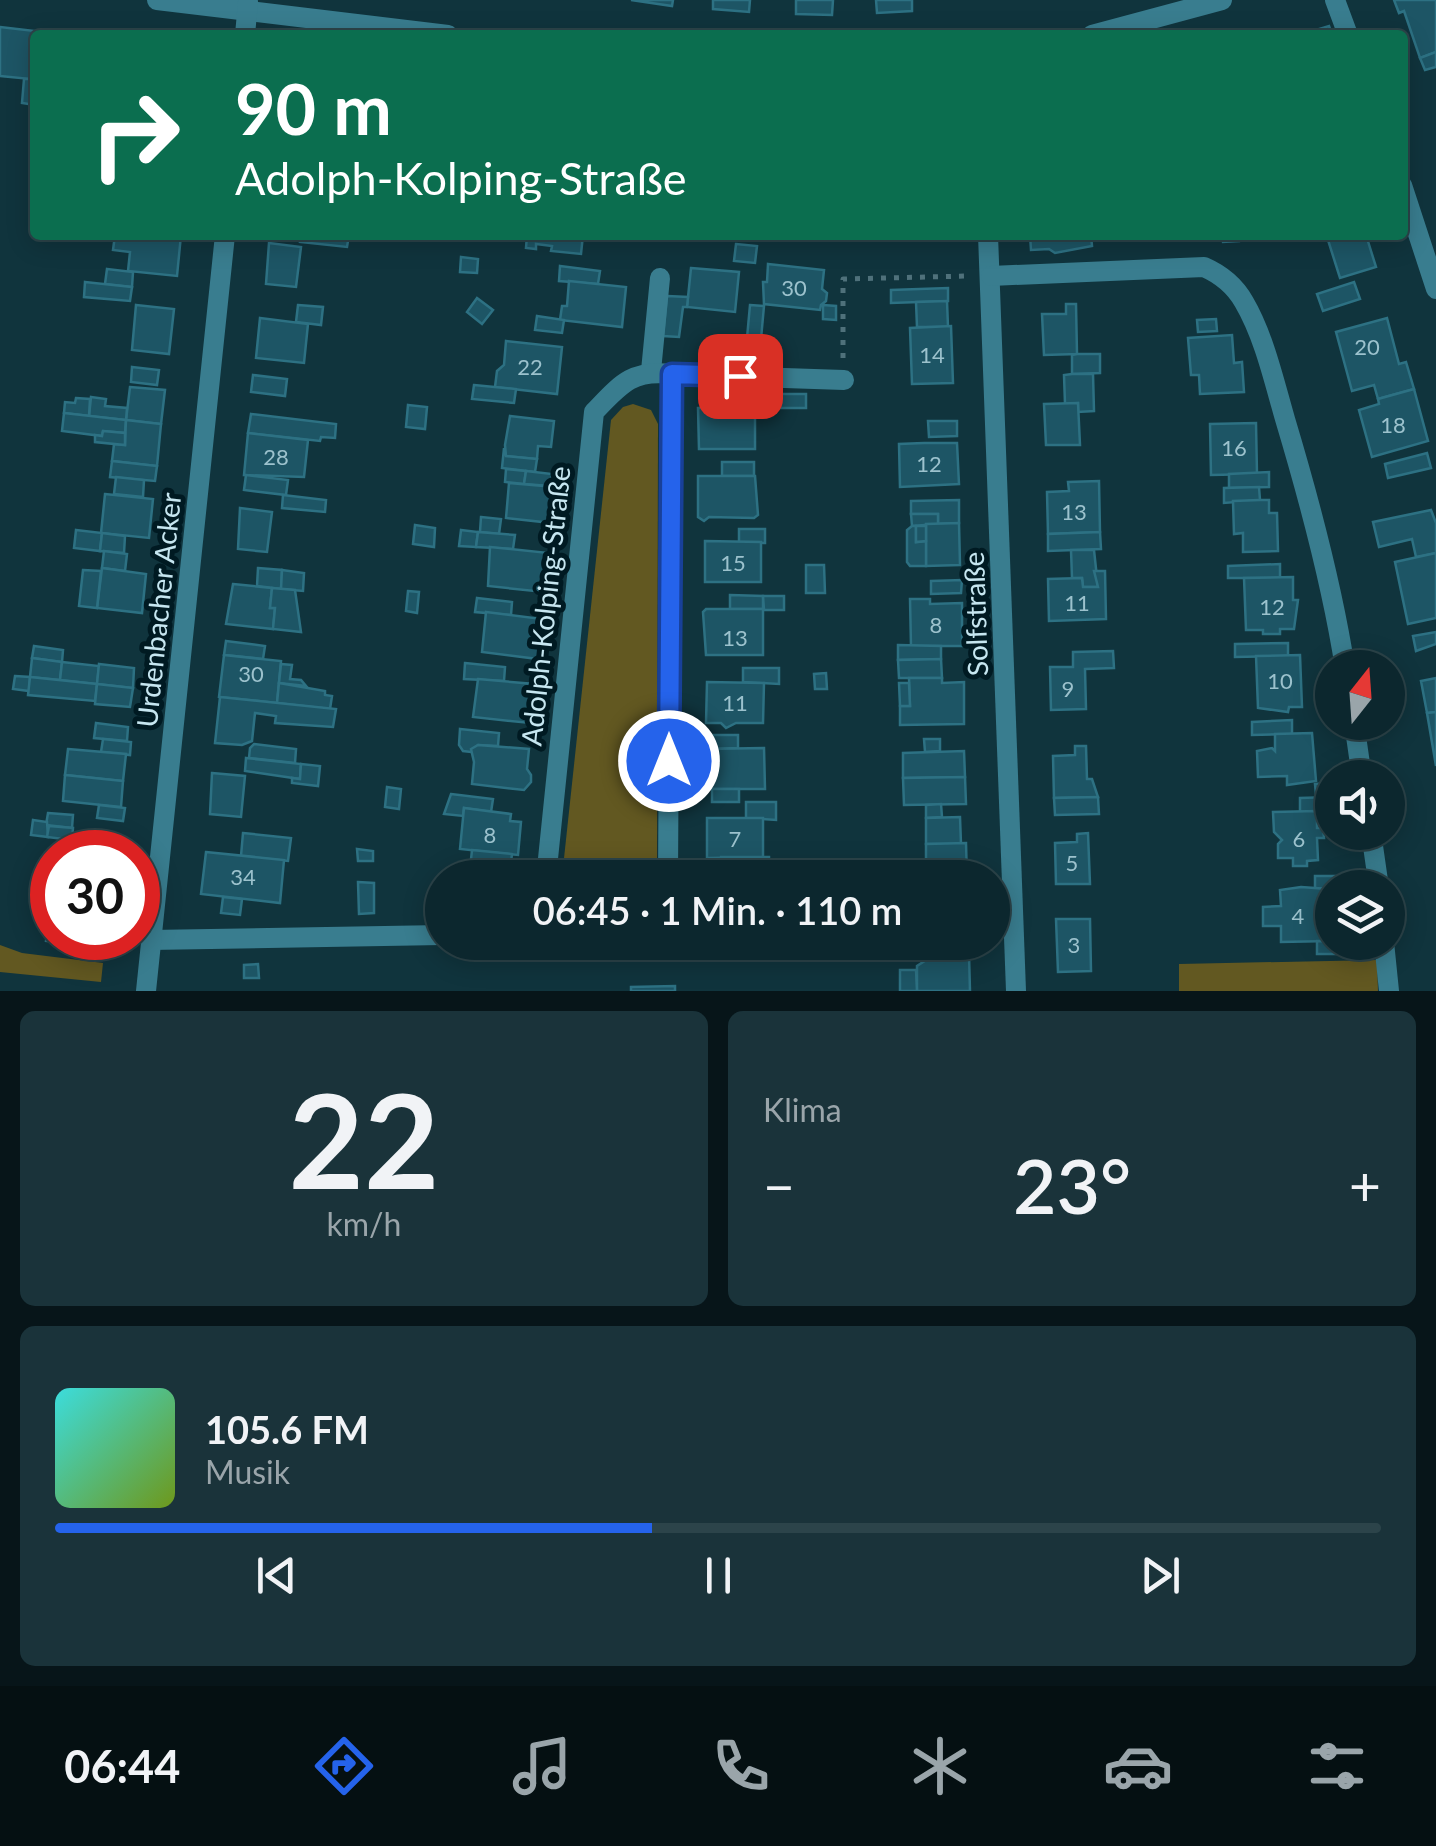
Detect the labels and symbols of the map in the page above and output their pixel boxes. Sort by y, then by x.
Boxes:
house number: 30 [781,274,807,301]
house number: 20 [1354,333,1380,360]
pin [698,334,783,419]
house number: 14 [919,341,945,368]
house number: 22 [517,353,543,380]
house number: 18 [1380,411,1406,438]
house number: 16 [1221,434,1247,461]
house number: 28 [263,443,289,470]
house number: 12 [916,450,942,477]
street label: Adolph-Kolping-Straße [513,464,577,747]
street label: Urdenbacher Acker [129,491,187,729]
house number: 13 [1061,498,1087,525]
house number: 15 [720,549,746,576]
street label: Solfstraße [956,551,994,677]
house number: 11 [1064,589,1090,616]
house number: 12 [1259,593,1285,620]
house number: 8 [930,611,942,638]
house number: 13 [722,624,748,651]
north arrow [1315,650,1405,740]
house number: 30 [238,660,264,687]
house number: 10 [1267,667,1293,694]
house number: 9 [1062,675,1074,702]
house number: 11 [722,689,748,716]
position arrow [617,709,721,813]
house number: 8 [484,821,496,848]
house number: 7 [729,825,741,852]
house number: 6 [1293,825,1305,852]
speed limit sign: 30 [30,830,160,960]
house number: 5 [1066,849,1078,876]
house number: 34 [230,863,256,890]
house number: 4 [1292,902,1305,929]
house number: 3 [1068,931,1080,958]

